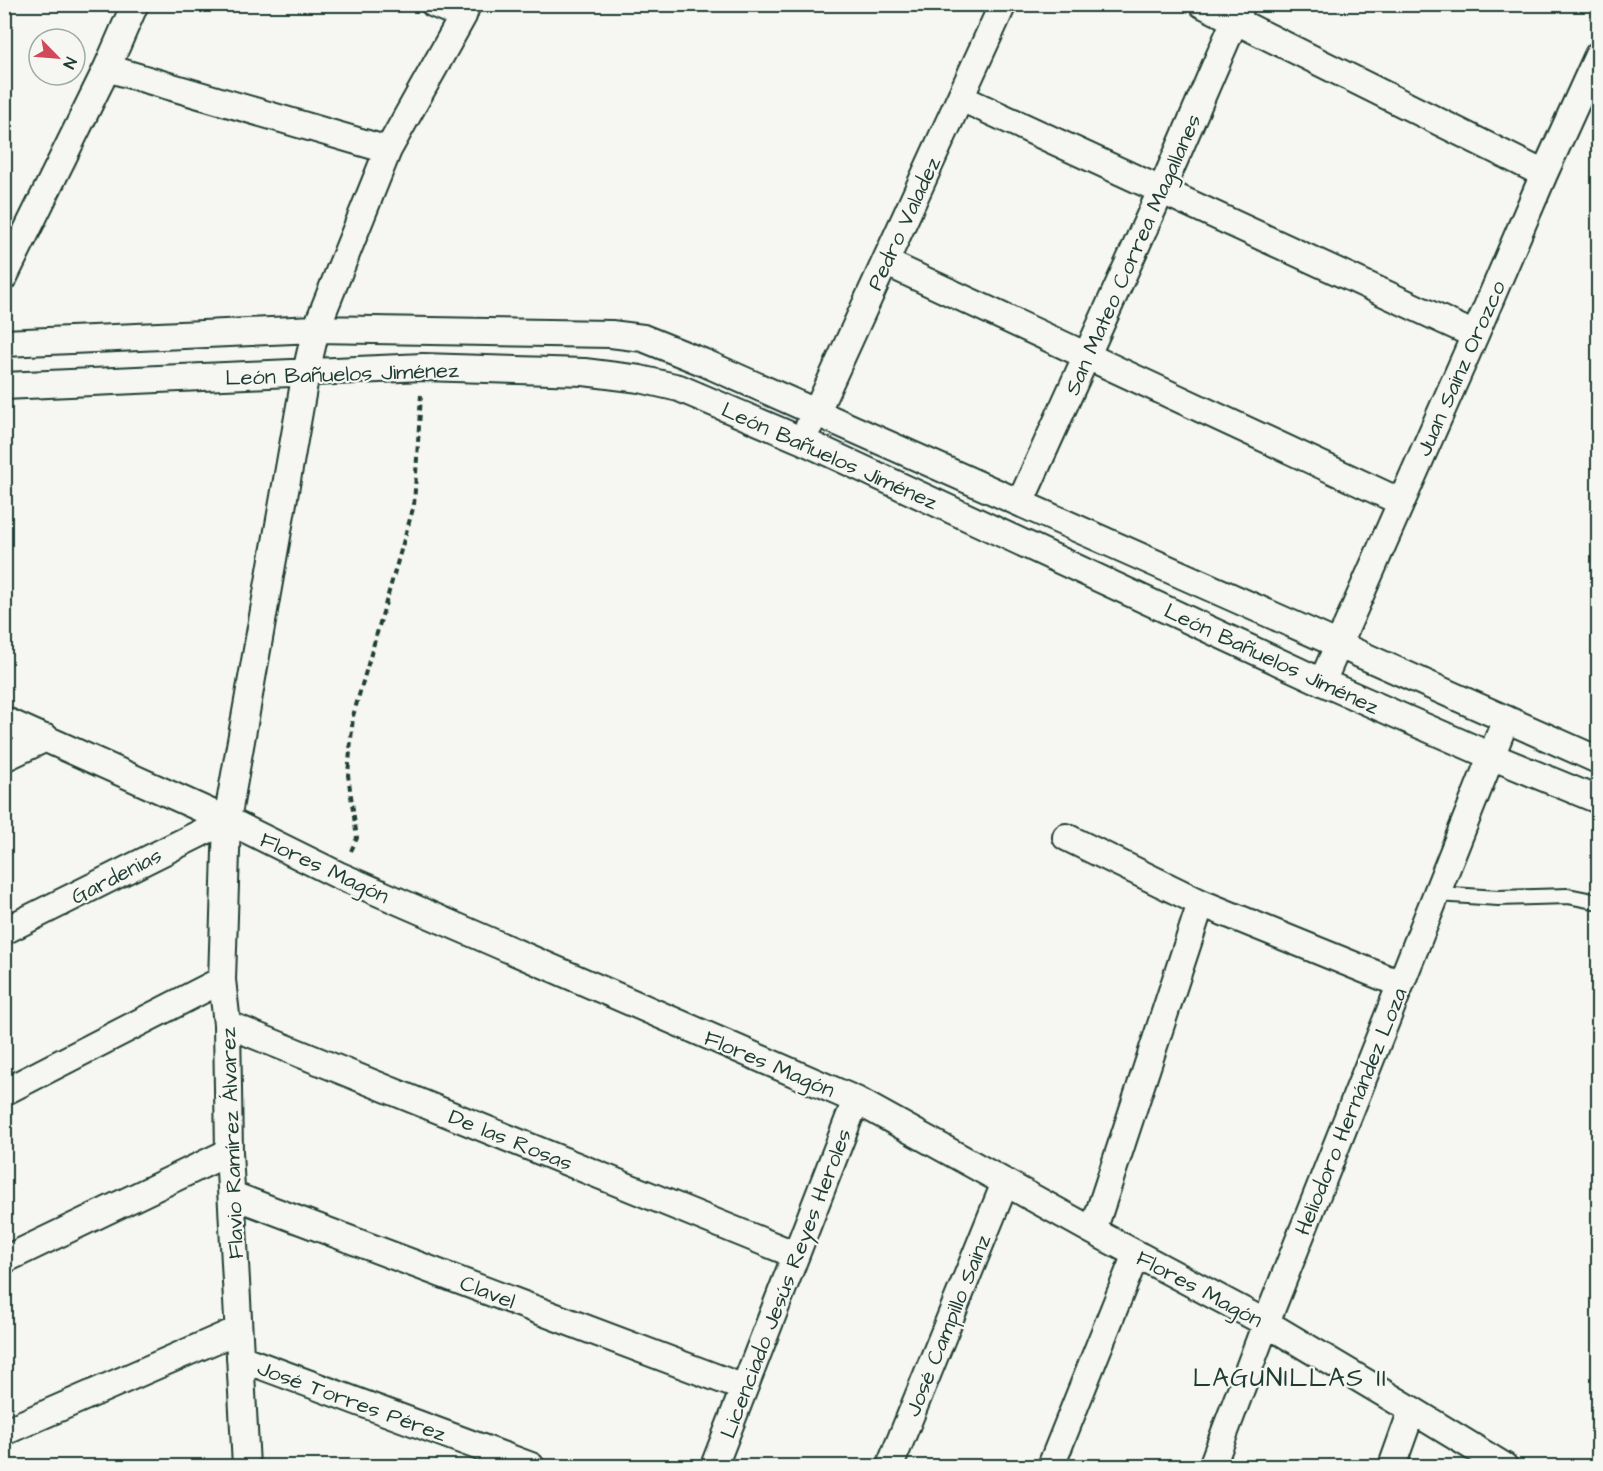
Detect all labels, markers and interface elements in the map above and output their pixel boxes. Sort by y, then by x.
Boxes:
north arrow [27,27,87,87]
text: N [58,54,82,72]
street label: San Mateo Correa Magallanes [1057,109,1210,400]
street label: Pedro Valadez [860,152,949,296]
street label: Juan Sainz Orozco [1409,275,1514,462]
street label: León Bañuelos Jiménez [225,355,459,394]
street label: León Bañuelos Jiménez [716,395,943,518]
street label: León Bañuelos Jiménez [1159,596,1384,723]
street label: Flores Magón [254,825,394,913]
street label: Gardenias [66,840,168,912]
street label: Heliodoro Hernández Loza [1287,983,1415,1240]
street label: Flores Magón [699,1023,839,1107]
street label: Flavio Ramírez Álvarez [213,1026,252,1259]
street label: De las Rosas [444,1102,577,1179]
street label: Licenciado Jesús Reyes Heroles [713,1124,861,1443]
street label: José Campillo Sainz [898,1230,999,1421]
street label: Flores Magón [1130,1243,1268,1337]
street label: Clavel [455,1268,520,1317]
street label: José Torres Pérez [253,1353,450,1450]
district label: LAGUNILLAS II [1193,1360,1387,1396]

